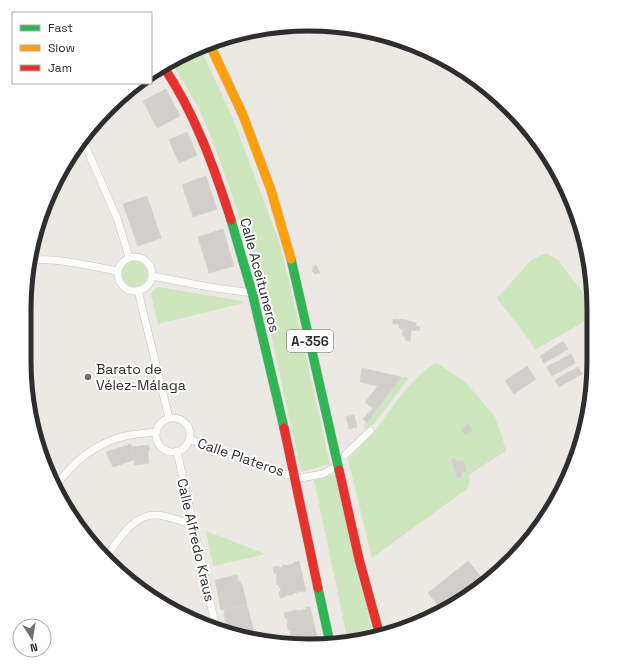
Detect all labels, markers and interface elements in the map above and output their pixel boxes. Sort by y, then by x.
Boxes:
legend [12,12,152,84]
text: Fast [48,20,73,36]
text: Slow [48,40,75,56]
text: Jam [48,60,72,76]
street label: Calle Aceituneros [236,216,284,334]
road number: A-356 [287,330,333,352]
place label: Barato de Vélez-Málaga [96,360,186,394]
marker: Barato de Vélez-Málaga [83,372,93,382]
street label: Calle Plateros [195,434,287,480]
street label: Calle Alfredo Kraus [173,477,219,603]
north arrow [12,618,52,658]
text: N [29,640,39,655]

